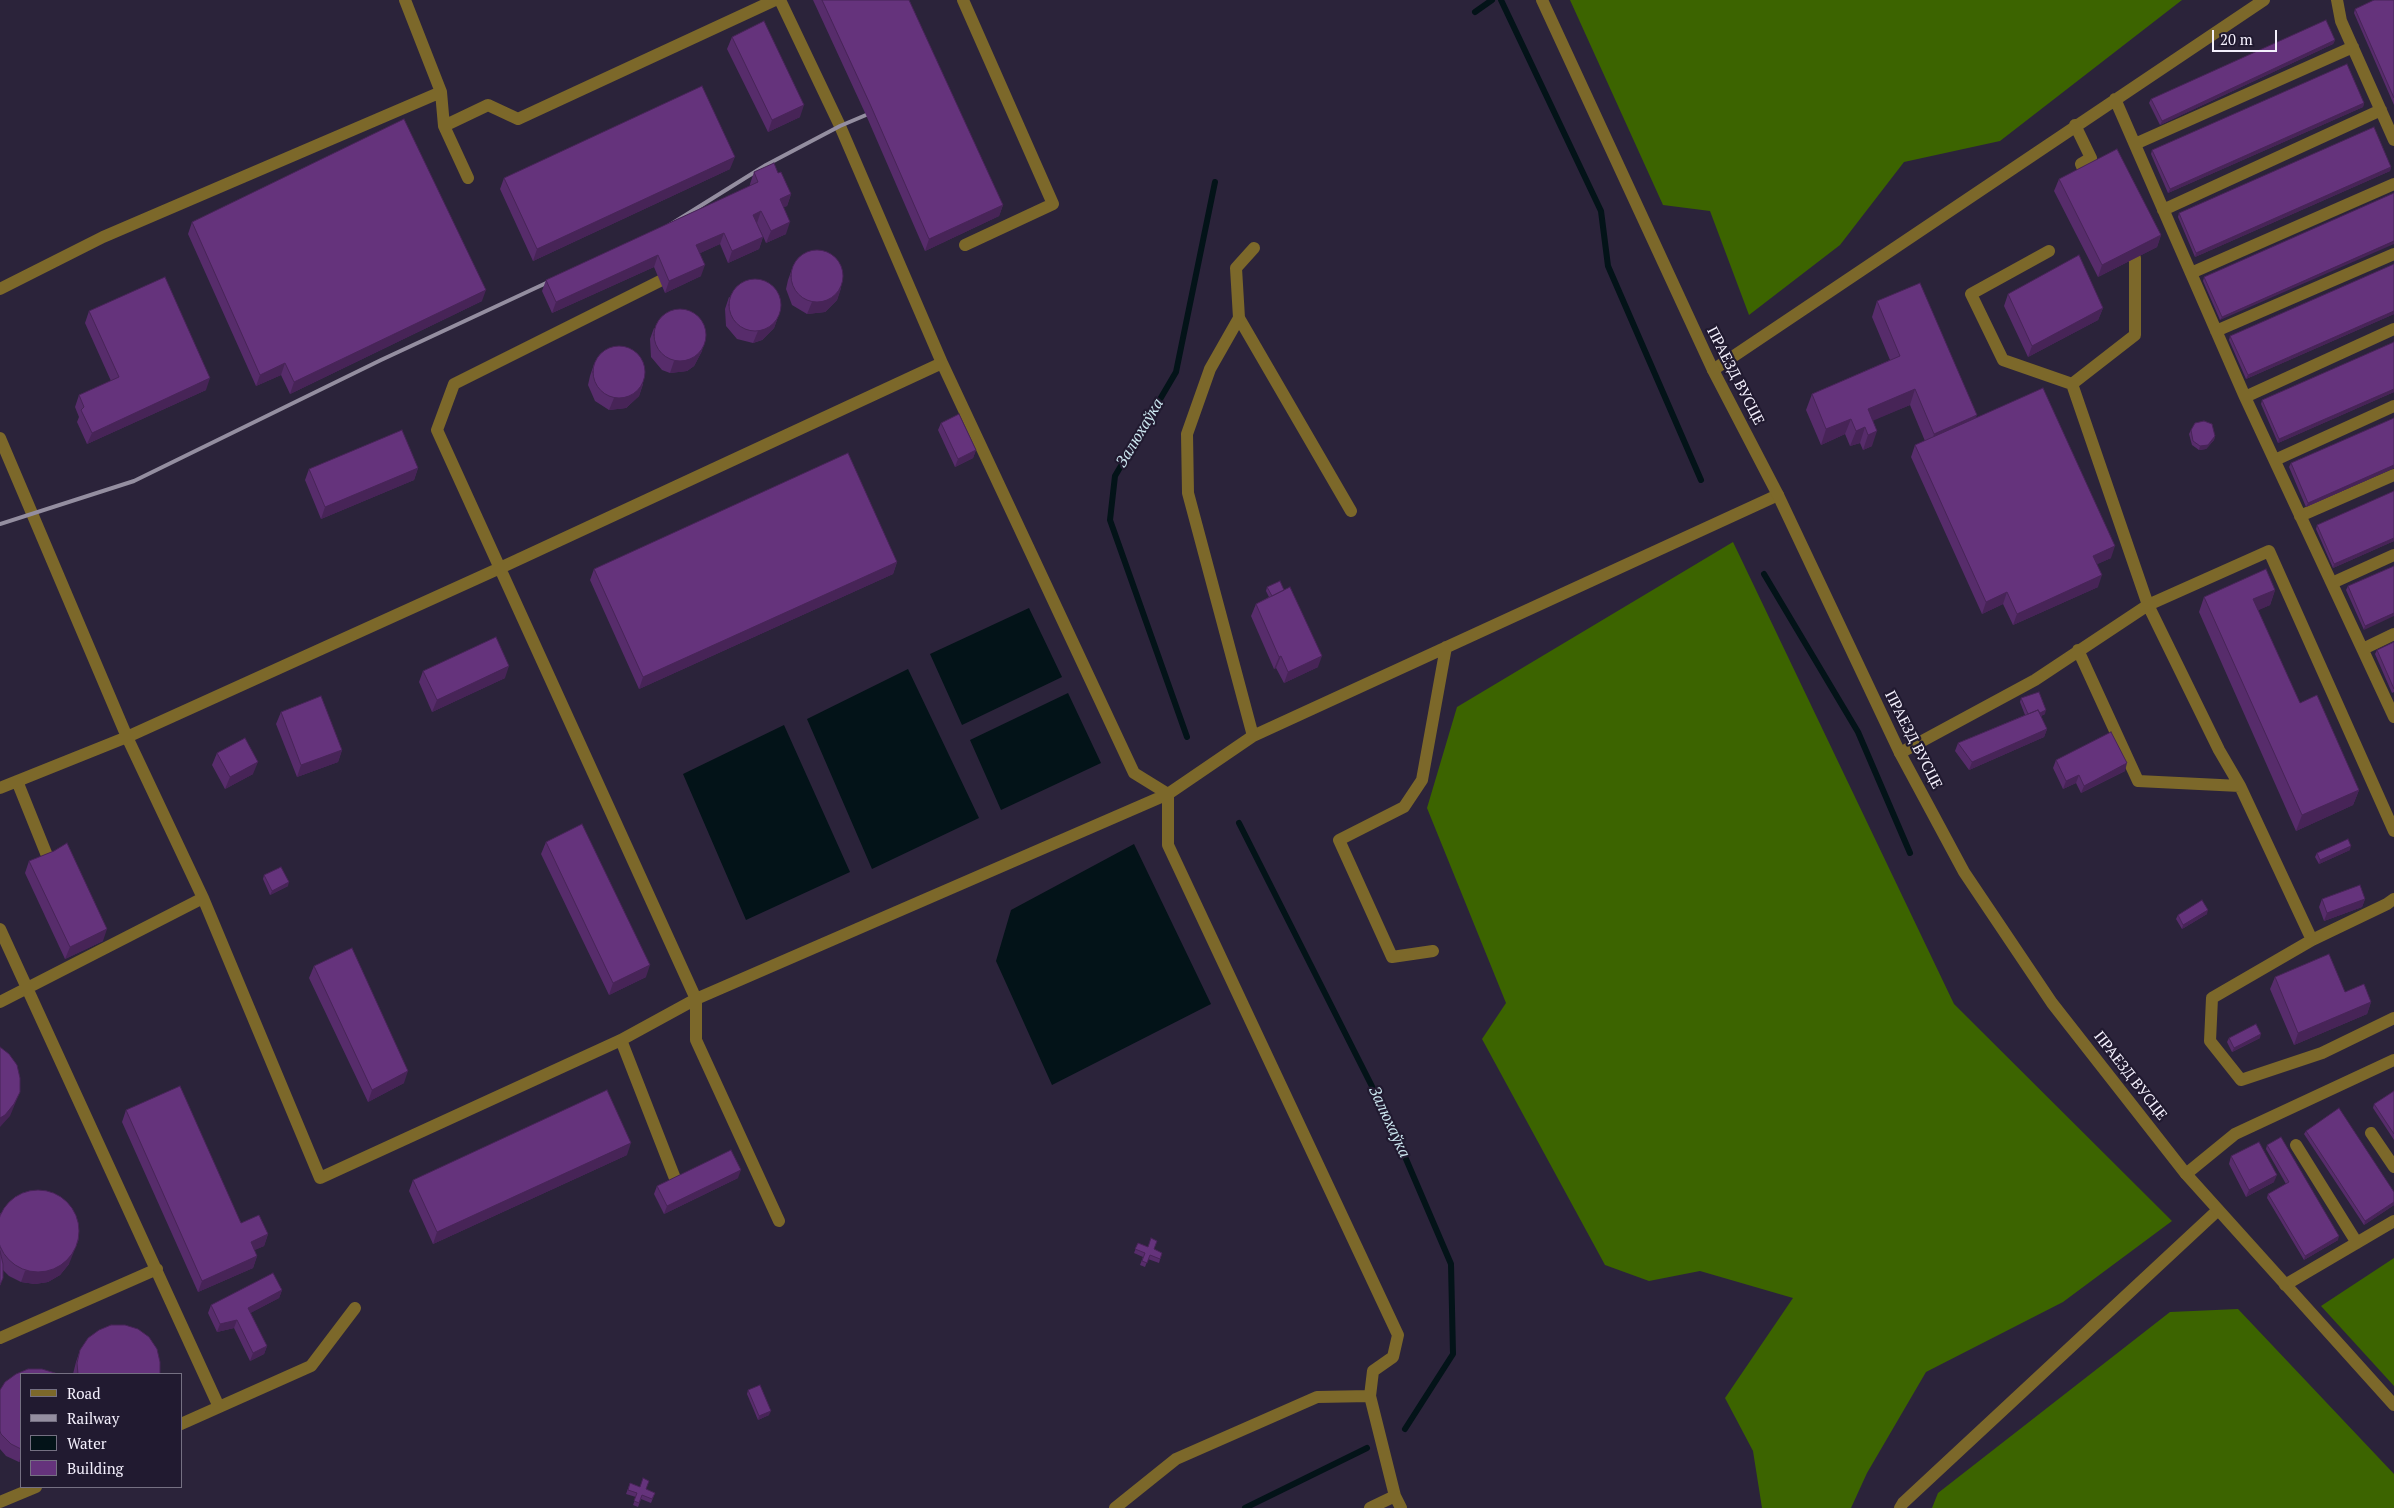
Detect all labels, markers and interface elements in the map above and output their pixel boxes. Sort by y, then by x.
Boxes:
scale bar [2214,20,2279,52]
text: 20 m [2220,29,2253,49]
street label: ПРАЕЗД ВУСЦЕ [1703,324,1767,428]
water label: Залюхаўка [1112,395,1168,471]
street label: ПРАЕЗД ВУСЦЕ [1881,688,1945,792]
street label: ПРАЕЗД ВУСЦЕ [2090,1028,2170,1124]
water label: Залюхаўка [1364,1083,1414,1161]
legend [20,1373,182,1488]
text: Road [67,1383,100,1403]
text: Railway [67,1408,119,1428]
text: Water [67,1433,106,1453]
text: Building [67,1458,124,1478]

